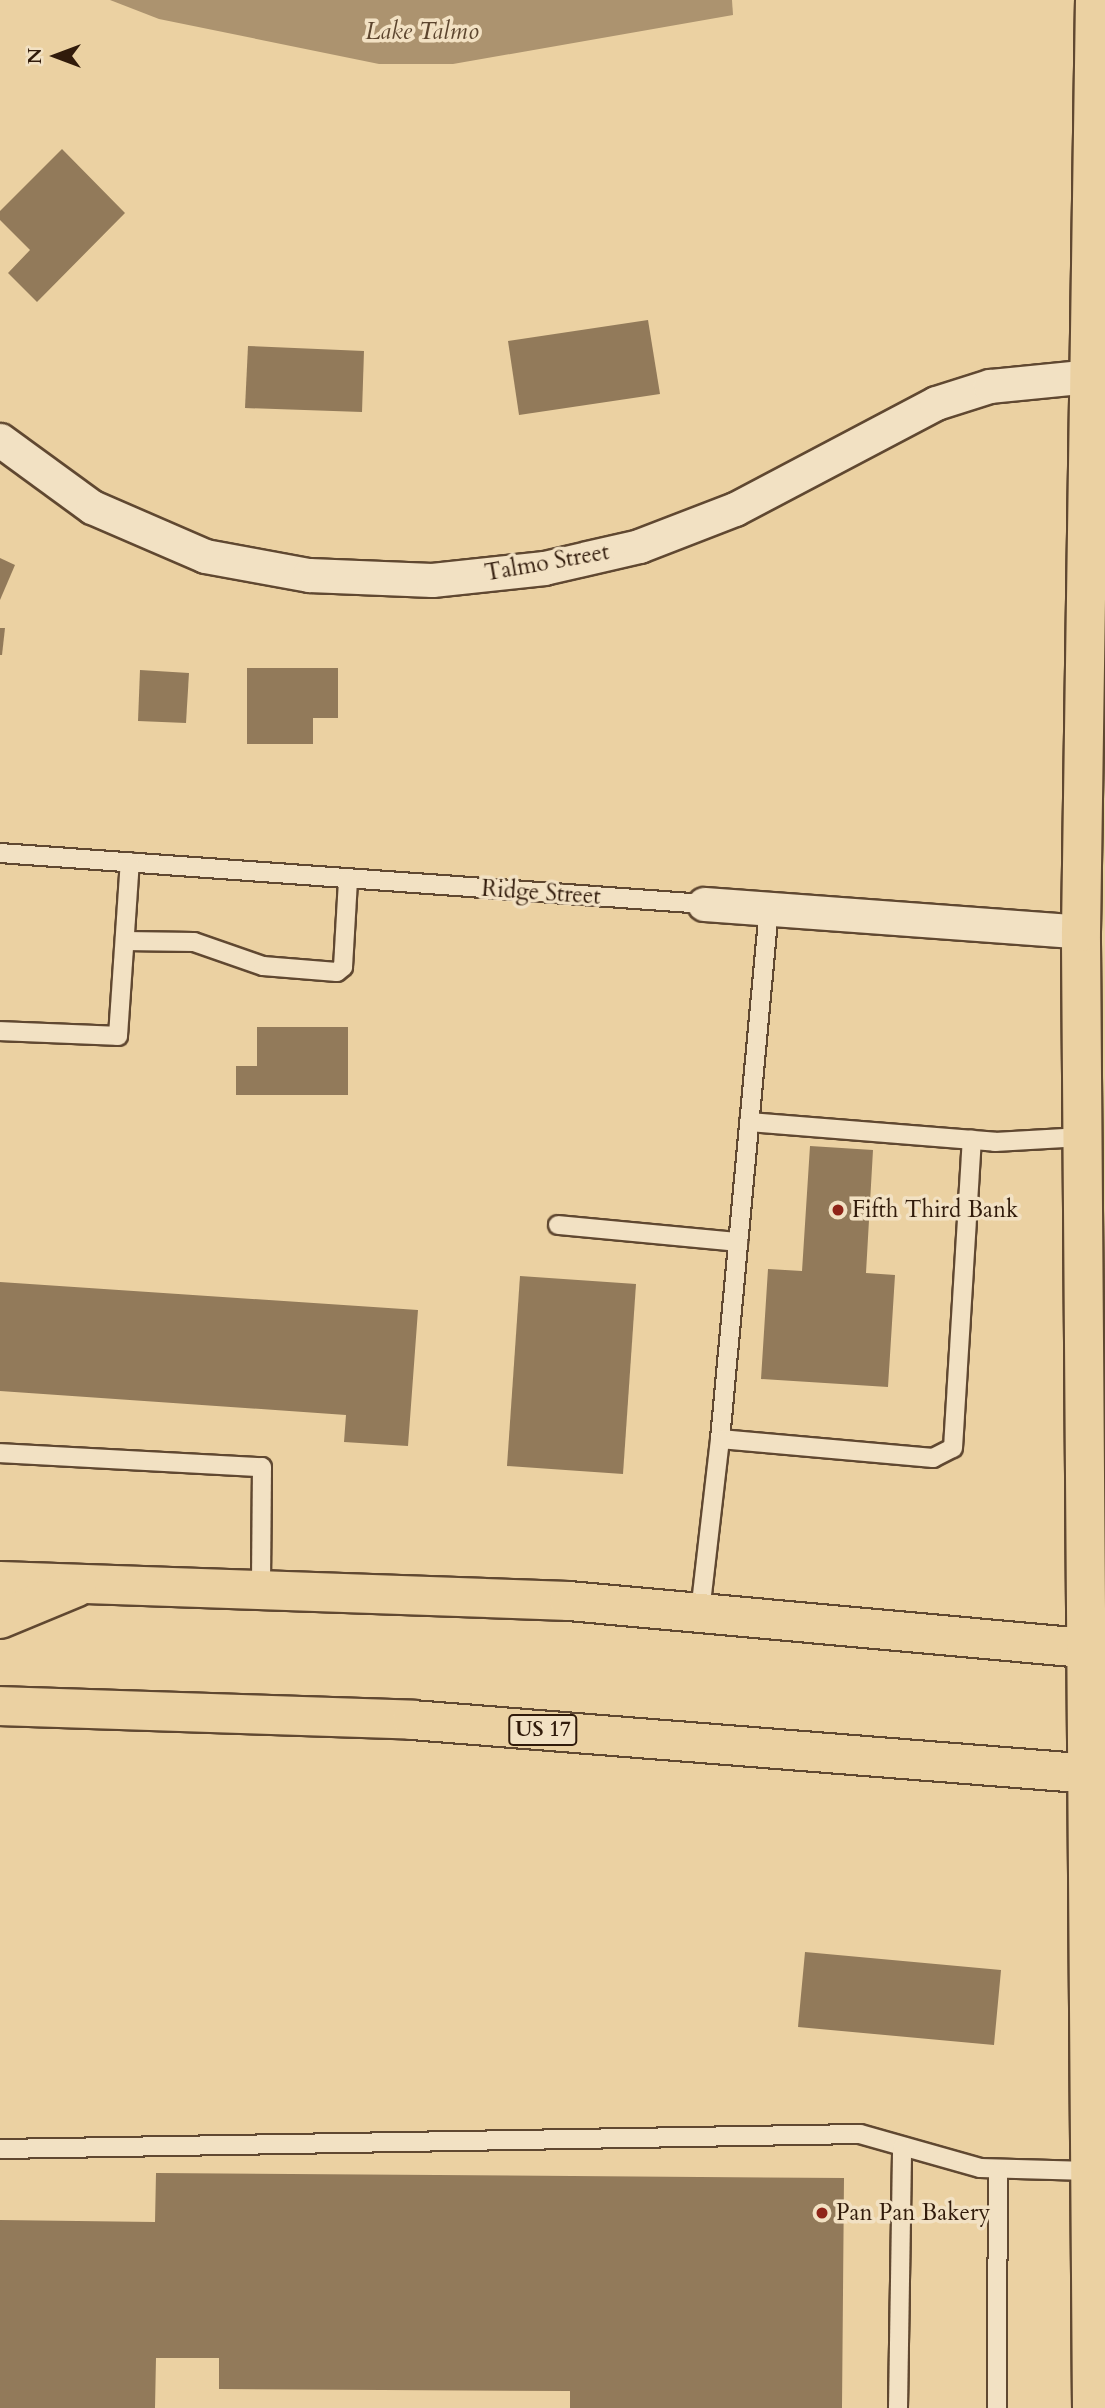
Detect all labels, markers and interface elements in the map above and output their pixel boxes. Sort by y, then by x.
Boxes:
water label: Lake Talmo [365,18,479,46]
north arrow [21,21,91,91]
text: N [22,48,48,64]
street label: Talmo Street [483,538,611,588]
street label: Ridge Street [480,875,602,911]
place label: Fifth Third Bank [852,1196,1018,1224]
marker: Fifth Third Bank [830,1202,846,1218]
road number: US 17 [508,1712,578,1748]
place label: Pan Pan Bakery [836,2199,990,2227]
marker: Pan Pan Bakery [814,2205,830,2221]

